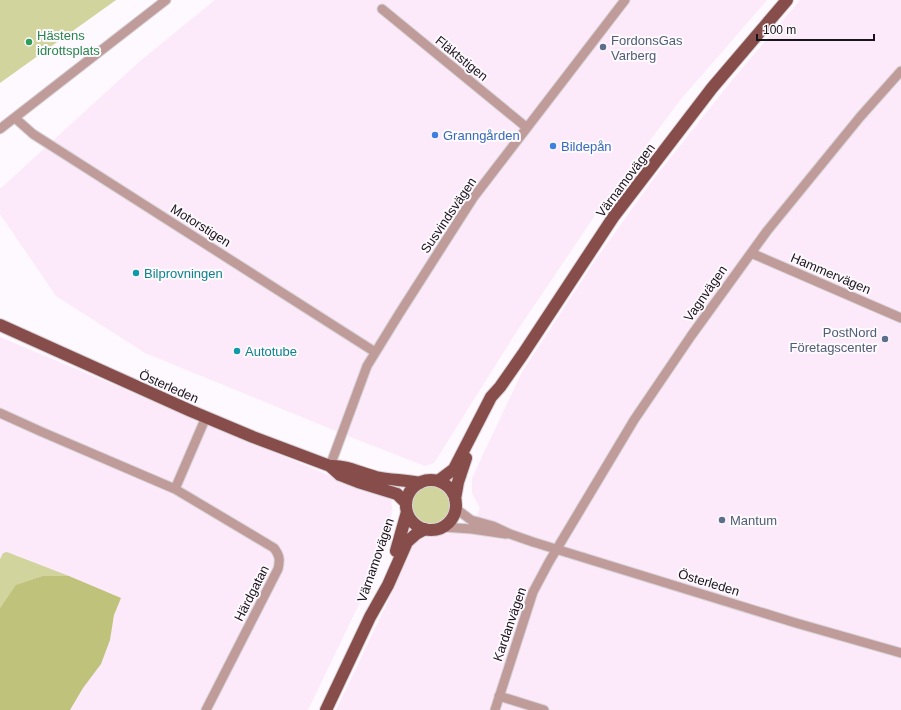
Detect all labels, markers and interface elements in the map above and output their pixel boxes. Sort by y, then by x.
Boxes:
scale bar [757,16,874,42]
text: 100 m [763,23,796,37]
place label: Hästens idrottsplats [37,28,100,58]
street label: Fläktstigen [433,33,491,84]
place label: FordonsGas Varberg [611,33,683,63]
marker: Hästens idrottsplats [24,37,34,47]
marker: FordonsGas Varberg [598,42,608,52]
place label: Granngården [443,128,520,143]
marker: Granngården [430,130,440,140]
place label: Bildepån [561,139,612,154]
marker: Bildepån [548,141,558,151]
street label: Värnamovägen [593,141,658,220]
street label: Susvindsvägen [418,175,479,256]
street label: Motorstigen [168,201,234,250]
street label: Hammervägen [789,250,873,297]
street label: Vagnvägen [681,262,730,324]
place label: Bilprovningen [144,266,223,281]
marker: Bilprovningen [131,268,141,278]
place label: PostNord Företagscenter [790,325,878,355]
marker: PostNord Företagscenter [880,334,890,344]
place label: Autotube [245,344,297,359]
marker: Autotube [232,346,242,356]
street label: Österleden [137,367,201,406]
place label: Mantum [730,513,777,528]
marker: Mantum [717,515,727,525]
street label: Värnamovägen [354,516,397,604]
street label: Härdgatan [231,563,272,624]
street label: Österleden [676,566,741,599]
street label: Kardanvägen [490,585,529,663]

